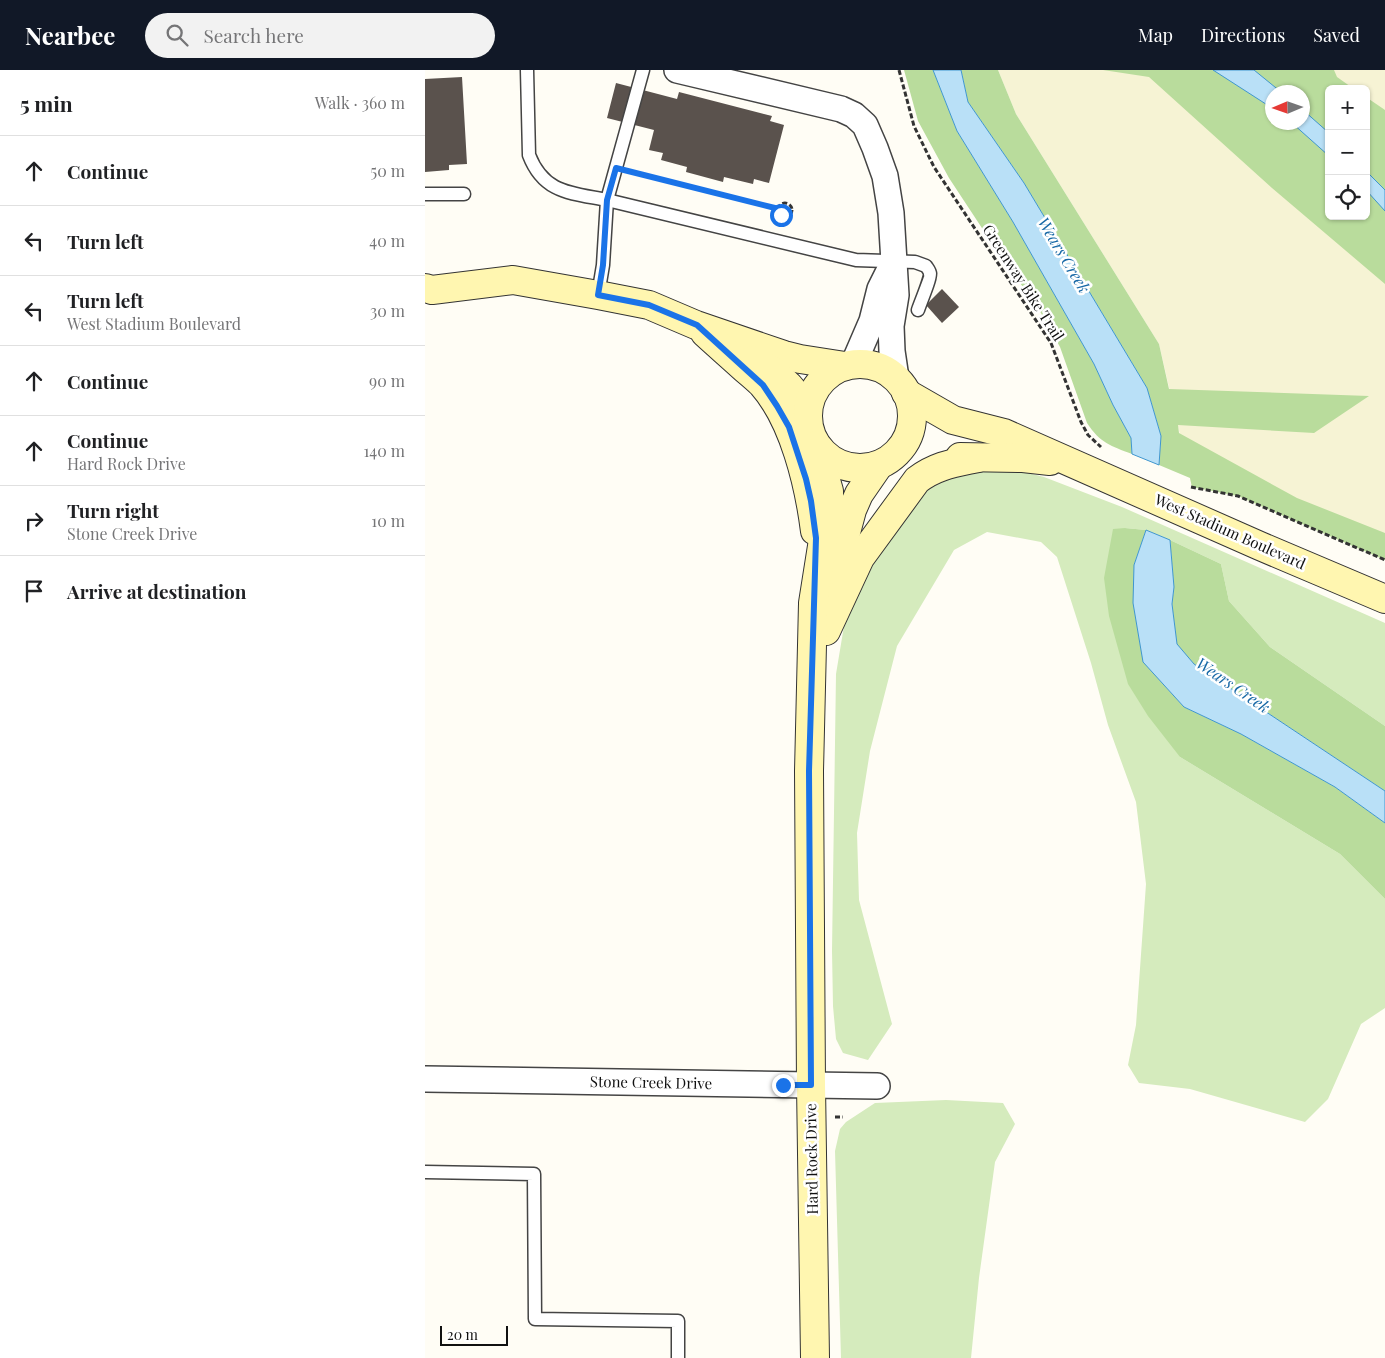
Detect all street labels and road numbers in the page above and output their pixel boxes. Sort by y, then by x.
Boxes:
street label: Greenway Bike Trail [979,220,1069,345]
street label: West Stadium Boulevard [1151,488,1309,574]
street label: Stone Creek Drive [590,1071,712,1093]
street label: Hard Rock Drive [800,1103,822,1215]

